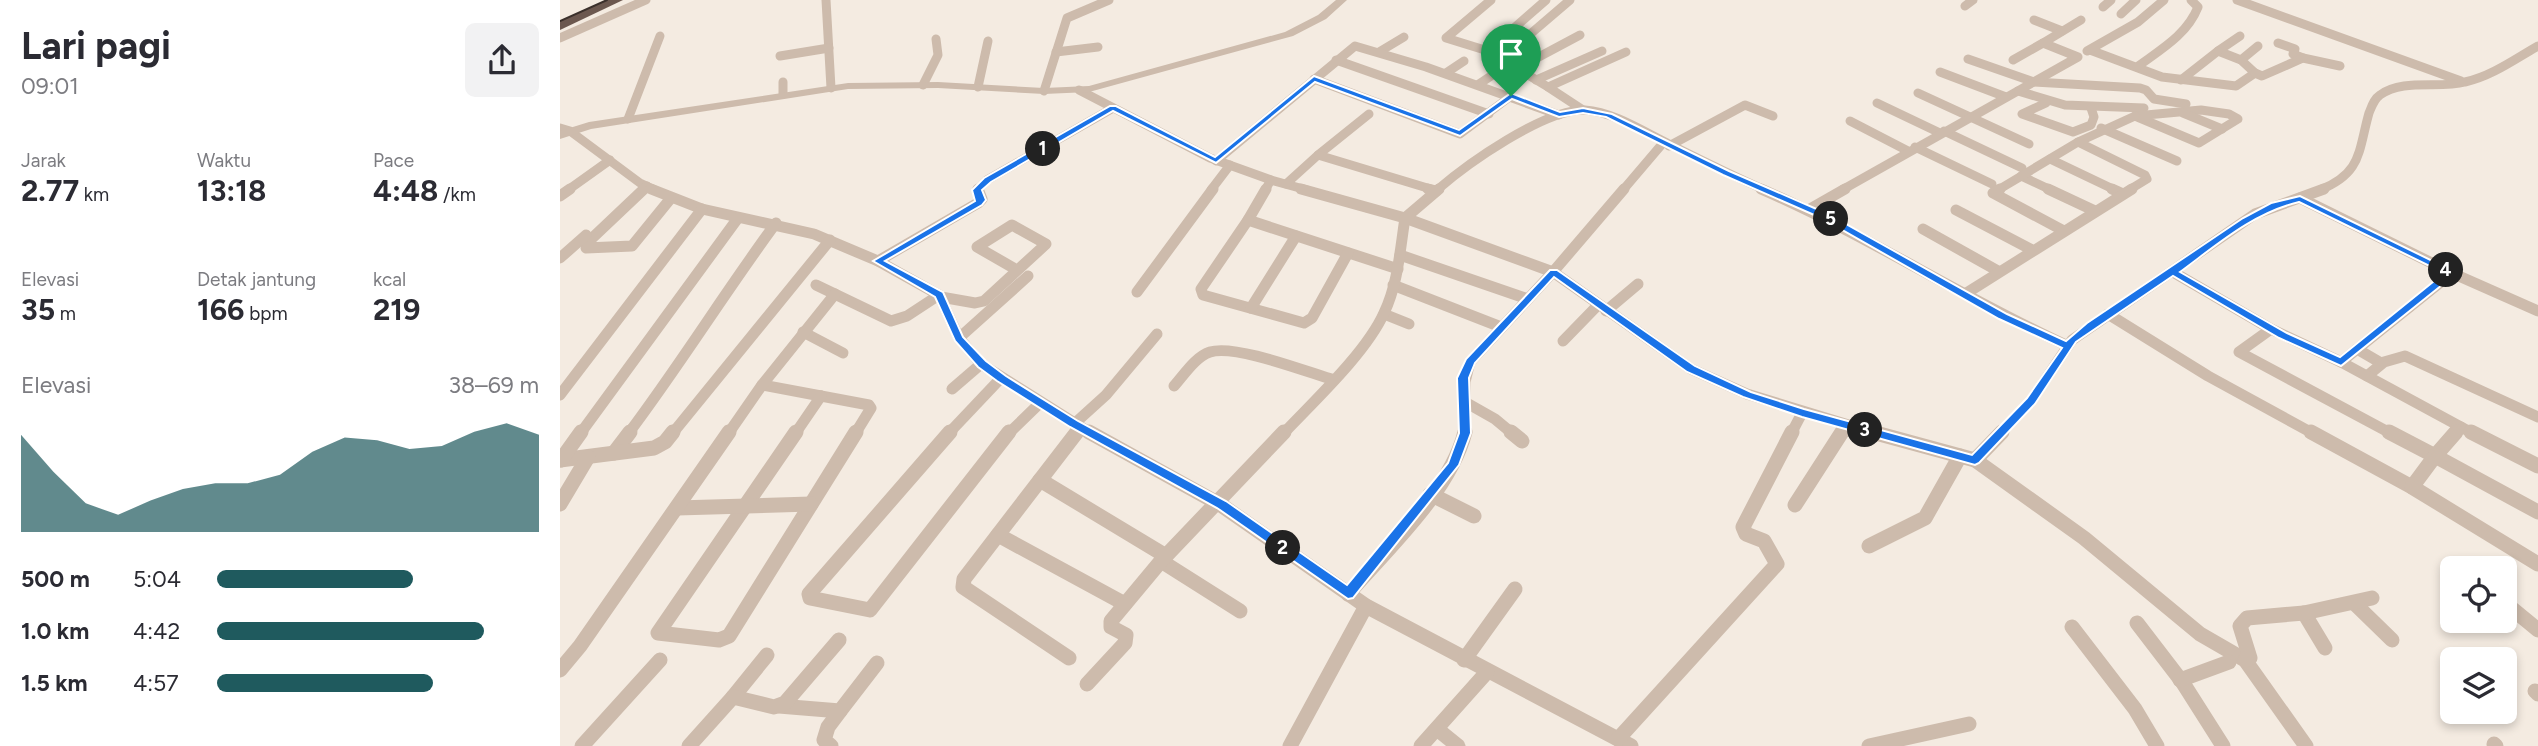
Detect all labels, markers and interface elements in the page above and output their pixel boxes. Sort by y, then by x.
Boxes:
text: Lari pagi [21,23,171,69]
button: share [465,23,539,97]
pin [1481,24,1541,96]
icon: arrive [1492,35,1530,73]
text: 09:01 [21,72,79,100]
pin: 1 [1026,132,1060,166]
text: 1 [1038,137,1047,160]
text: Jarak [21,149,66,172]
text: Waktu [197,149,251,172]
text: Pace [373,149,414,172]
text: 2.77 [21,172,79,209]
text: 13:18 [197,172,266,209]
text: 4:48 [373,172,438,209]
text: km [79,183,109,206]
text: /km [438,183,476,206]
pin: 5 [1814,202,1848,236]
text: 5 [1825,207,1836,230]
pin: 4 [2428,252,2464,288]
text: 4 [2439,258,2452,281]
text: Elevasi [21,268,79,291]
text: Detak jantung [197,268,316,291]
text: kcal [373,268,406,291]
text: 35 [21,291,55,328]
text: 166 [197,291,244,328]
text: 219 [373,291,420,328]
text: m [55,302,76,325]
text: bpm [244,302,288,325]
text: Elevasi [21,371,91,399]
text: 38–69 m [448,371,539,399]
pin: 3 [1848,412,1882,448]
text: 3 [1859,418,1870,441]
pin: 2 [1266,530,1300,566]
text: 2 [1277,536,1288,559]
map controls [2440,556,2517,724]
button: locate [2440,556,2517,633]
text: 500 m [21,565,90,593]
text: 5:04 [133,565,181,593]
text: 1.0 km [21,617,89,645]
text: 4:42 [133,617,180,645]
button: layers [2440,647,2517,724]
text: 1.5 km [21,669,88,697]
text: 4:57 [133,669,179,697]

